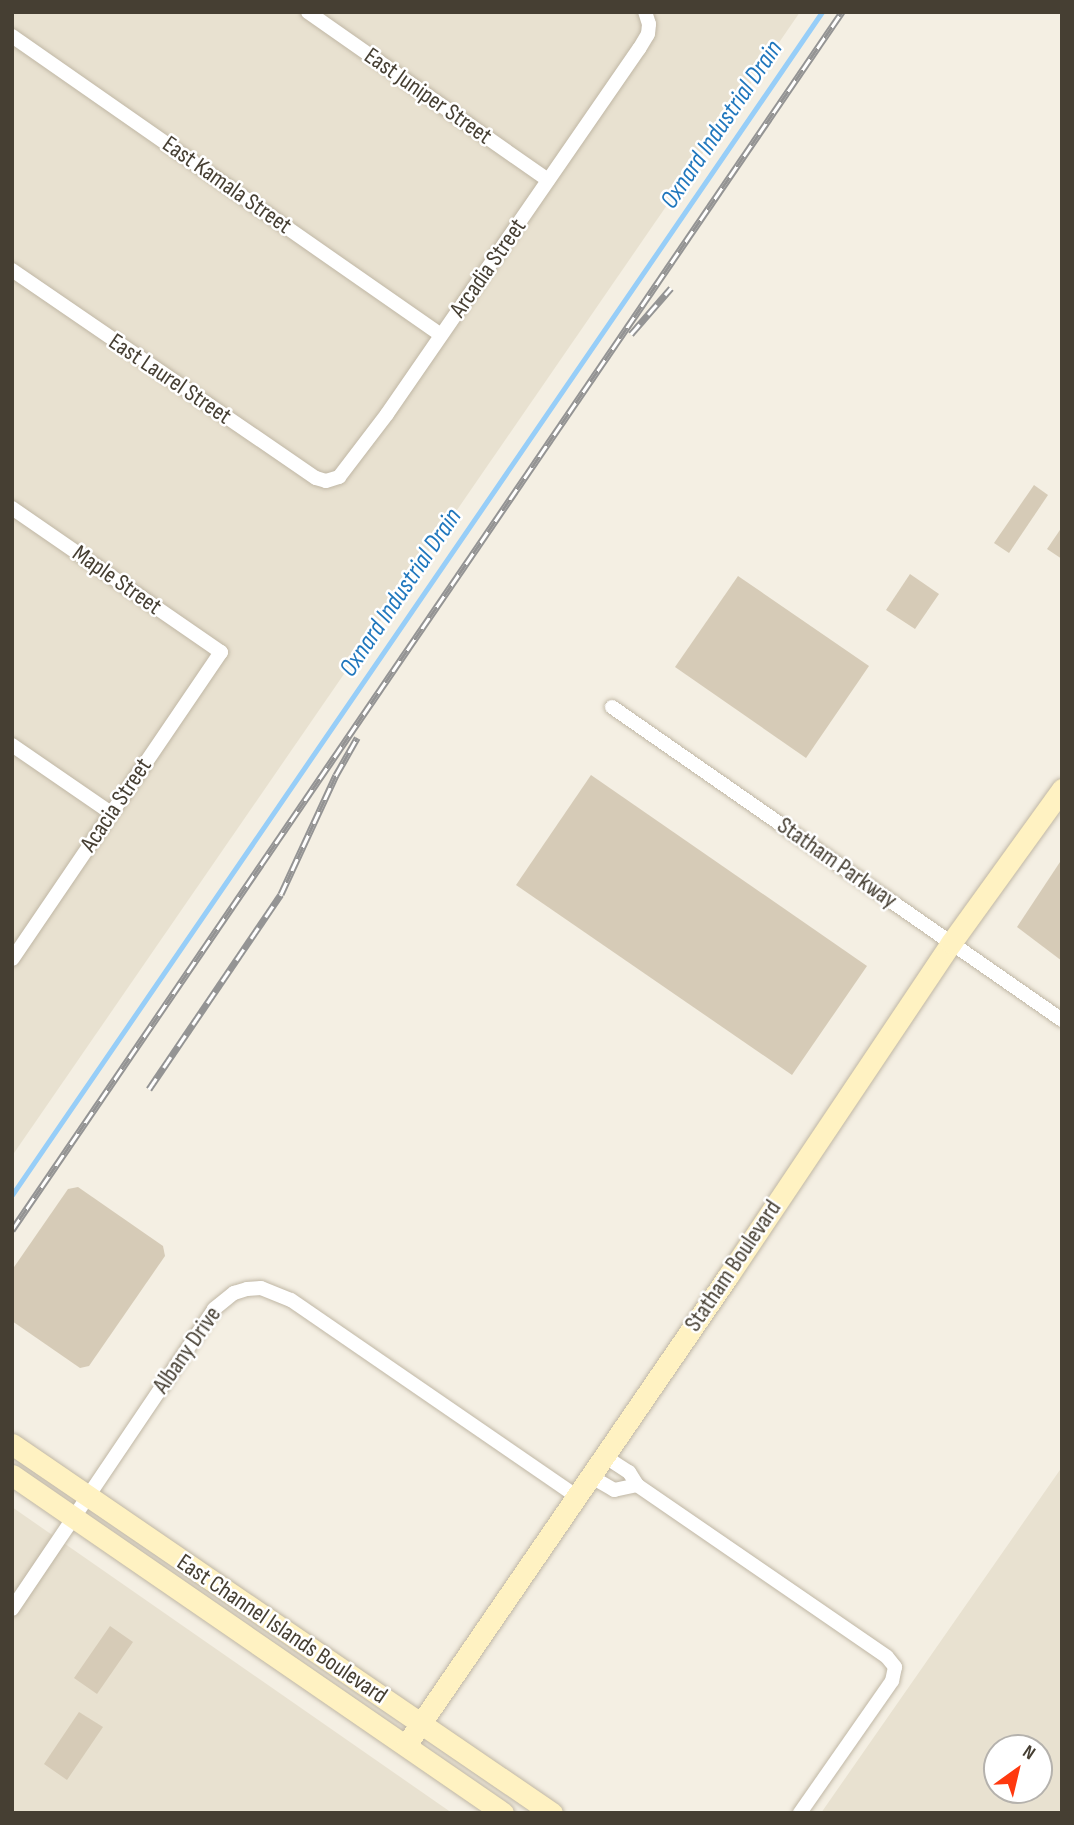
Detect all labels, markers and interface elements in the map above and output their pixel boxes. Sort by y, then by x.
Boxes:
water label: Oxnard Industrial Drain [654,35,790,215]
street label: East Juniper Street [359,41,497,151]
street label: East Kamala Street [157,130,297,240]
street label: Arcadia Street [444,213,532,323]
street label: East Laurel Street [103,327,237,431]
water label: Oxnard Industrial Drain [333,503,469,683]
street label: Maple Street [67,539,167,621]
street label: Acacia Street [74,753,158,857]
street label: Statham Parkway [772,811,902,915]
street label: Statham Boulevard [679,1195,787,1337]
street label: Albany Drive [147,1301,227,1399]
street label: East Channel Islands Boulevard [171,1548,393,1710]
north arrow [983,1734,1053,1804]
text: N [1018,1740,1040,1765]

